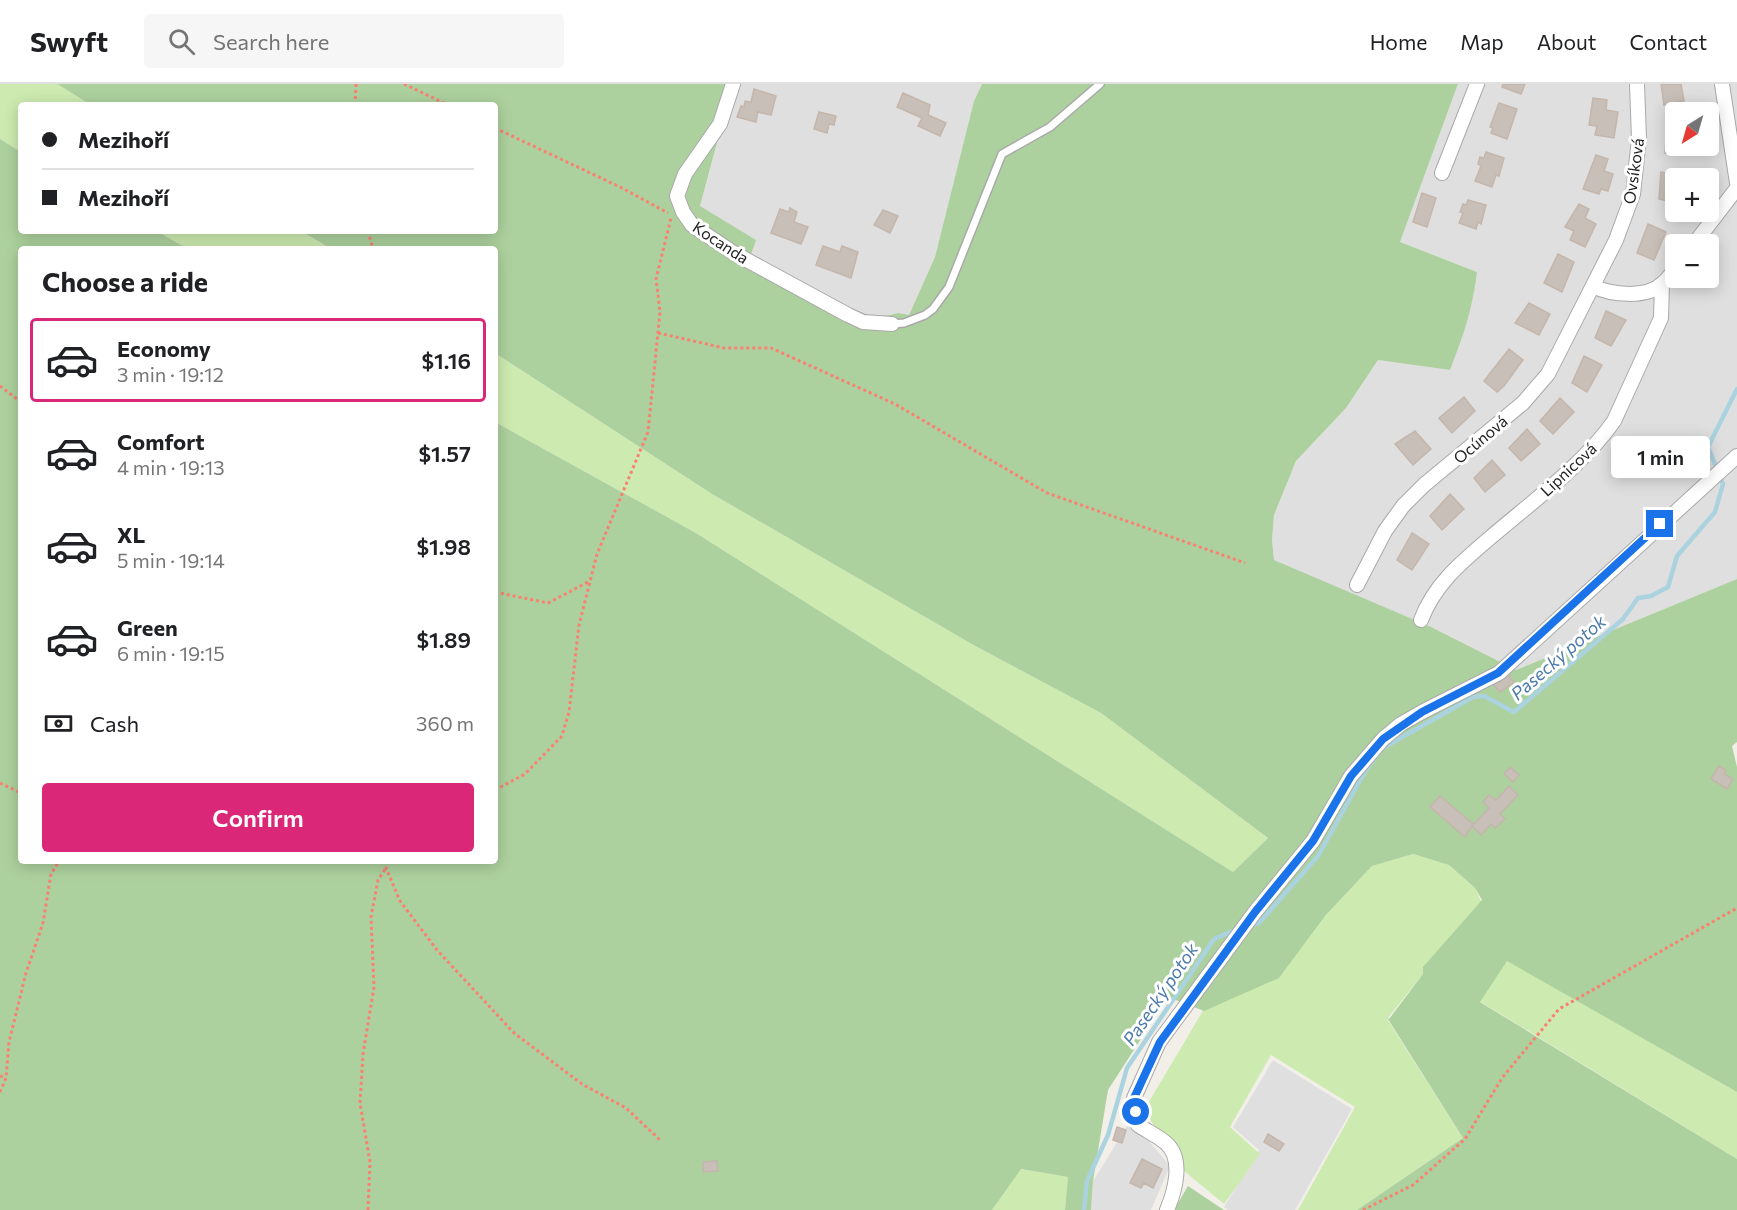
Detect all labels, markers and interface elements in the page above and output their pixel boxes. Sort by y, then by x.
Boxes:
search box [144,14,564,68]
text: Swyft [30,24,108,58]
icon: search [165,25,198,58]
text: Search here [213,28,329,55]
text: Home [1370,29,1427,54]
text: Map [1460,29,1504,54]
text: About [1537,29,1596,54]
text: Contact [1629,29,1707,54]
north arrow [1665,102,1719,156]
map controls [1665,102,1719,288]
text: Mezihoří [78,126,169,153]
street label: Ovsíková [1619,137,1647,205]
button: + [1665,168,1719,222]
text: Mezihoří [78,184,169,211]
street label: Kocanda [689,217,753,267]
button: − [1665,234,1719,288]
text: Choose a ride [42,265,208,298]
icon: car [45,333,99,387]
text: Economy [117,335,211,362]
text: $1.16 [421,347,471,374]
text: 3 min · 19:12 [117,362,224,386]
street label: Ocúnová [1449,411,1511,467]
icon: car [45,426,99,480]
text: Comfort [117,428,205,455]
callout: 1 min [1610,437,1710,479]
street label: Lipnicová [1536,438,1600,500]
text: $1.57 [418,440,471,467]
text: 1 min [1637,445,1684,469]
text: 4 min · 19:13 [117,455,225,479]
route end [1646,510,1673,537]
icon: car [45,519,99,573]
text: XL [117,521,145,548]
text: $1.98 [416,533,471,560]
text: 5 min · 19:14 [117,548,225,572]
water label: Pasecký potok [1506,609,1611,704]
icon: car [45,612,99,666]
text: Green [117,614,178,641]
text: $1.89 [416,626,471,653]
text: 6 min · 19:15 [117,641,225,665]
icon: cash [42,707,75,740]
text: Cash [90,710,139,737]
text: 360 m [416,711,474,735]
button: Confirm [42,783,474,852]
water label: Pasecký potok [1118,938,1203,1049]
route start [1122,1098,1149,1125]

